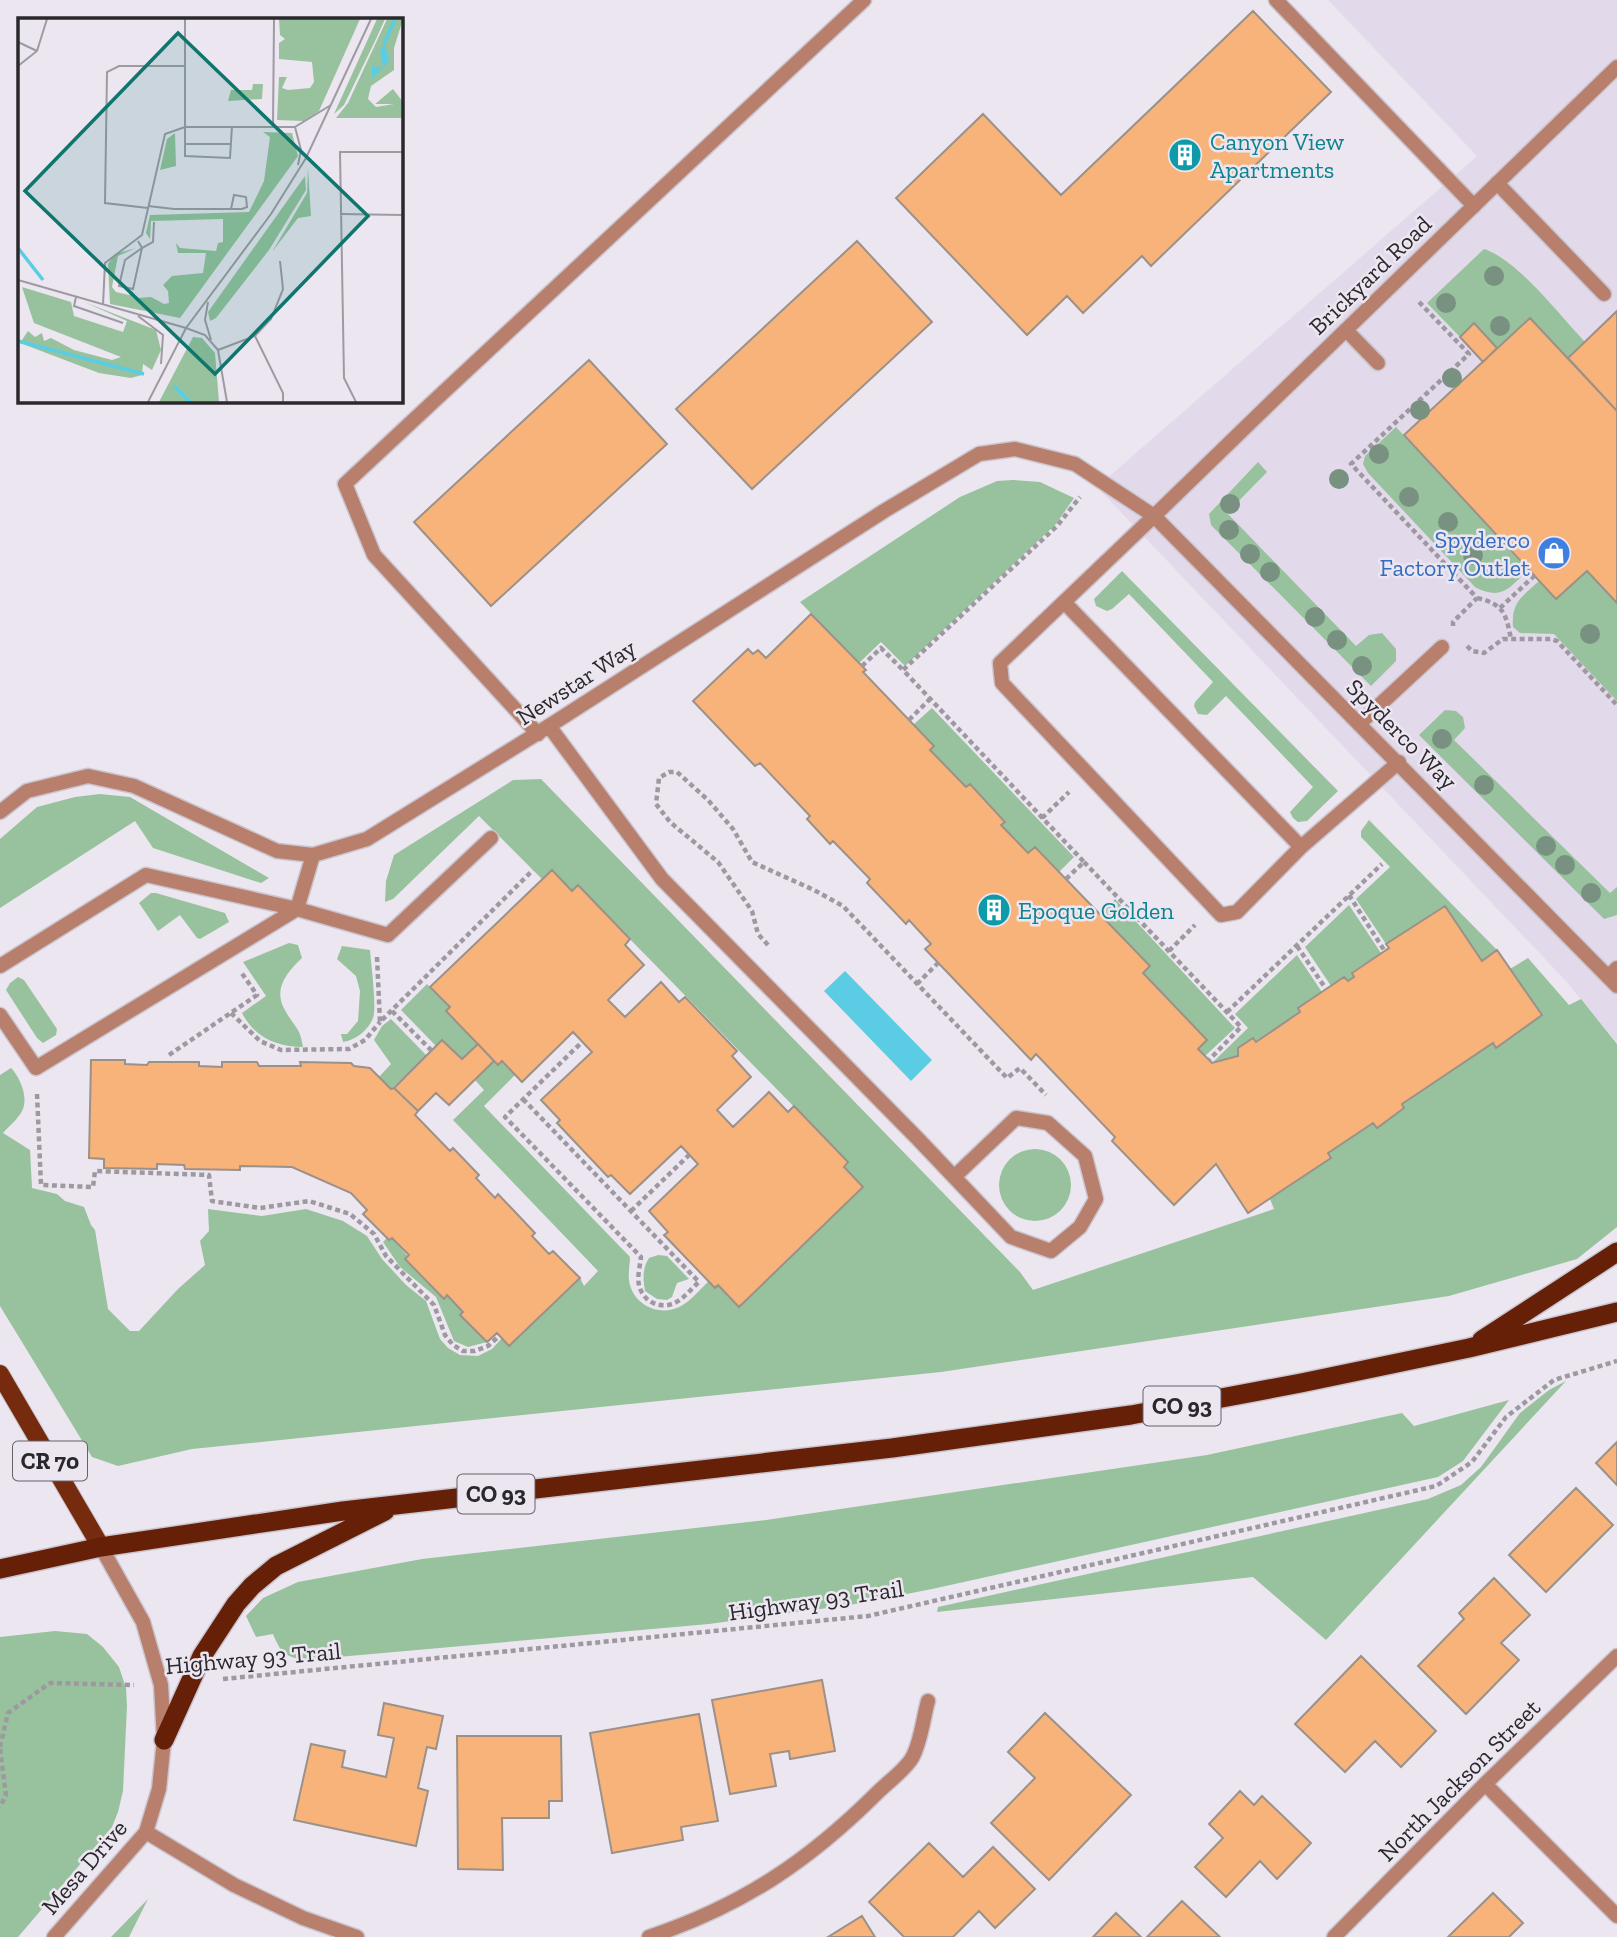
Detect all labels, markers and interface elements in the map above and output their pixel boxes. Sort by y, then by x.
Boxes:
inset map [18,18,402,402]
place label: Canyon View Apartments [1210,127,1345,184]
building icon: Canyon View Apartments [1166,136,1204,174]
street label: Brickyard Road [1303,209,1437,341]
place label: Spyderco Factory Outlet [1379,525,1530,582]
shop icon: Spyderco Factory Outlet [1535,534,1573,572]
street label: Newstar Way [511,632,642,731]
street label: Spyderco Way [1341,673,1464,796]
building icon: Epoque Golden [975,891,1013,929]
place label: Epoque Golden [1018,896,1174,925]
road number: CO 93 [1144,1386,1220,1426]
road number: CR 70 [13,1442,87,1480]
road number: CO 93 [458,1474,534,1513]
street label: Highway 93 Trail [727,1573,905,1627]
street label: Highway 93 Trail [164,1636,342,1680]
street label: North Jackson Street [1372,1693,1546,1867]
street label: Mesa Drive [35,1814,133,1920]

